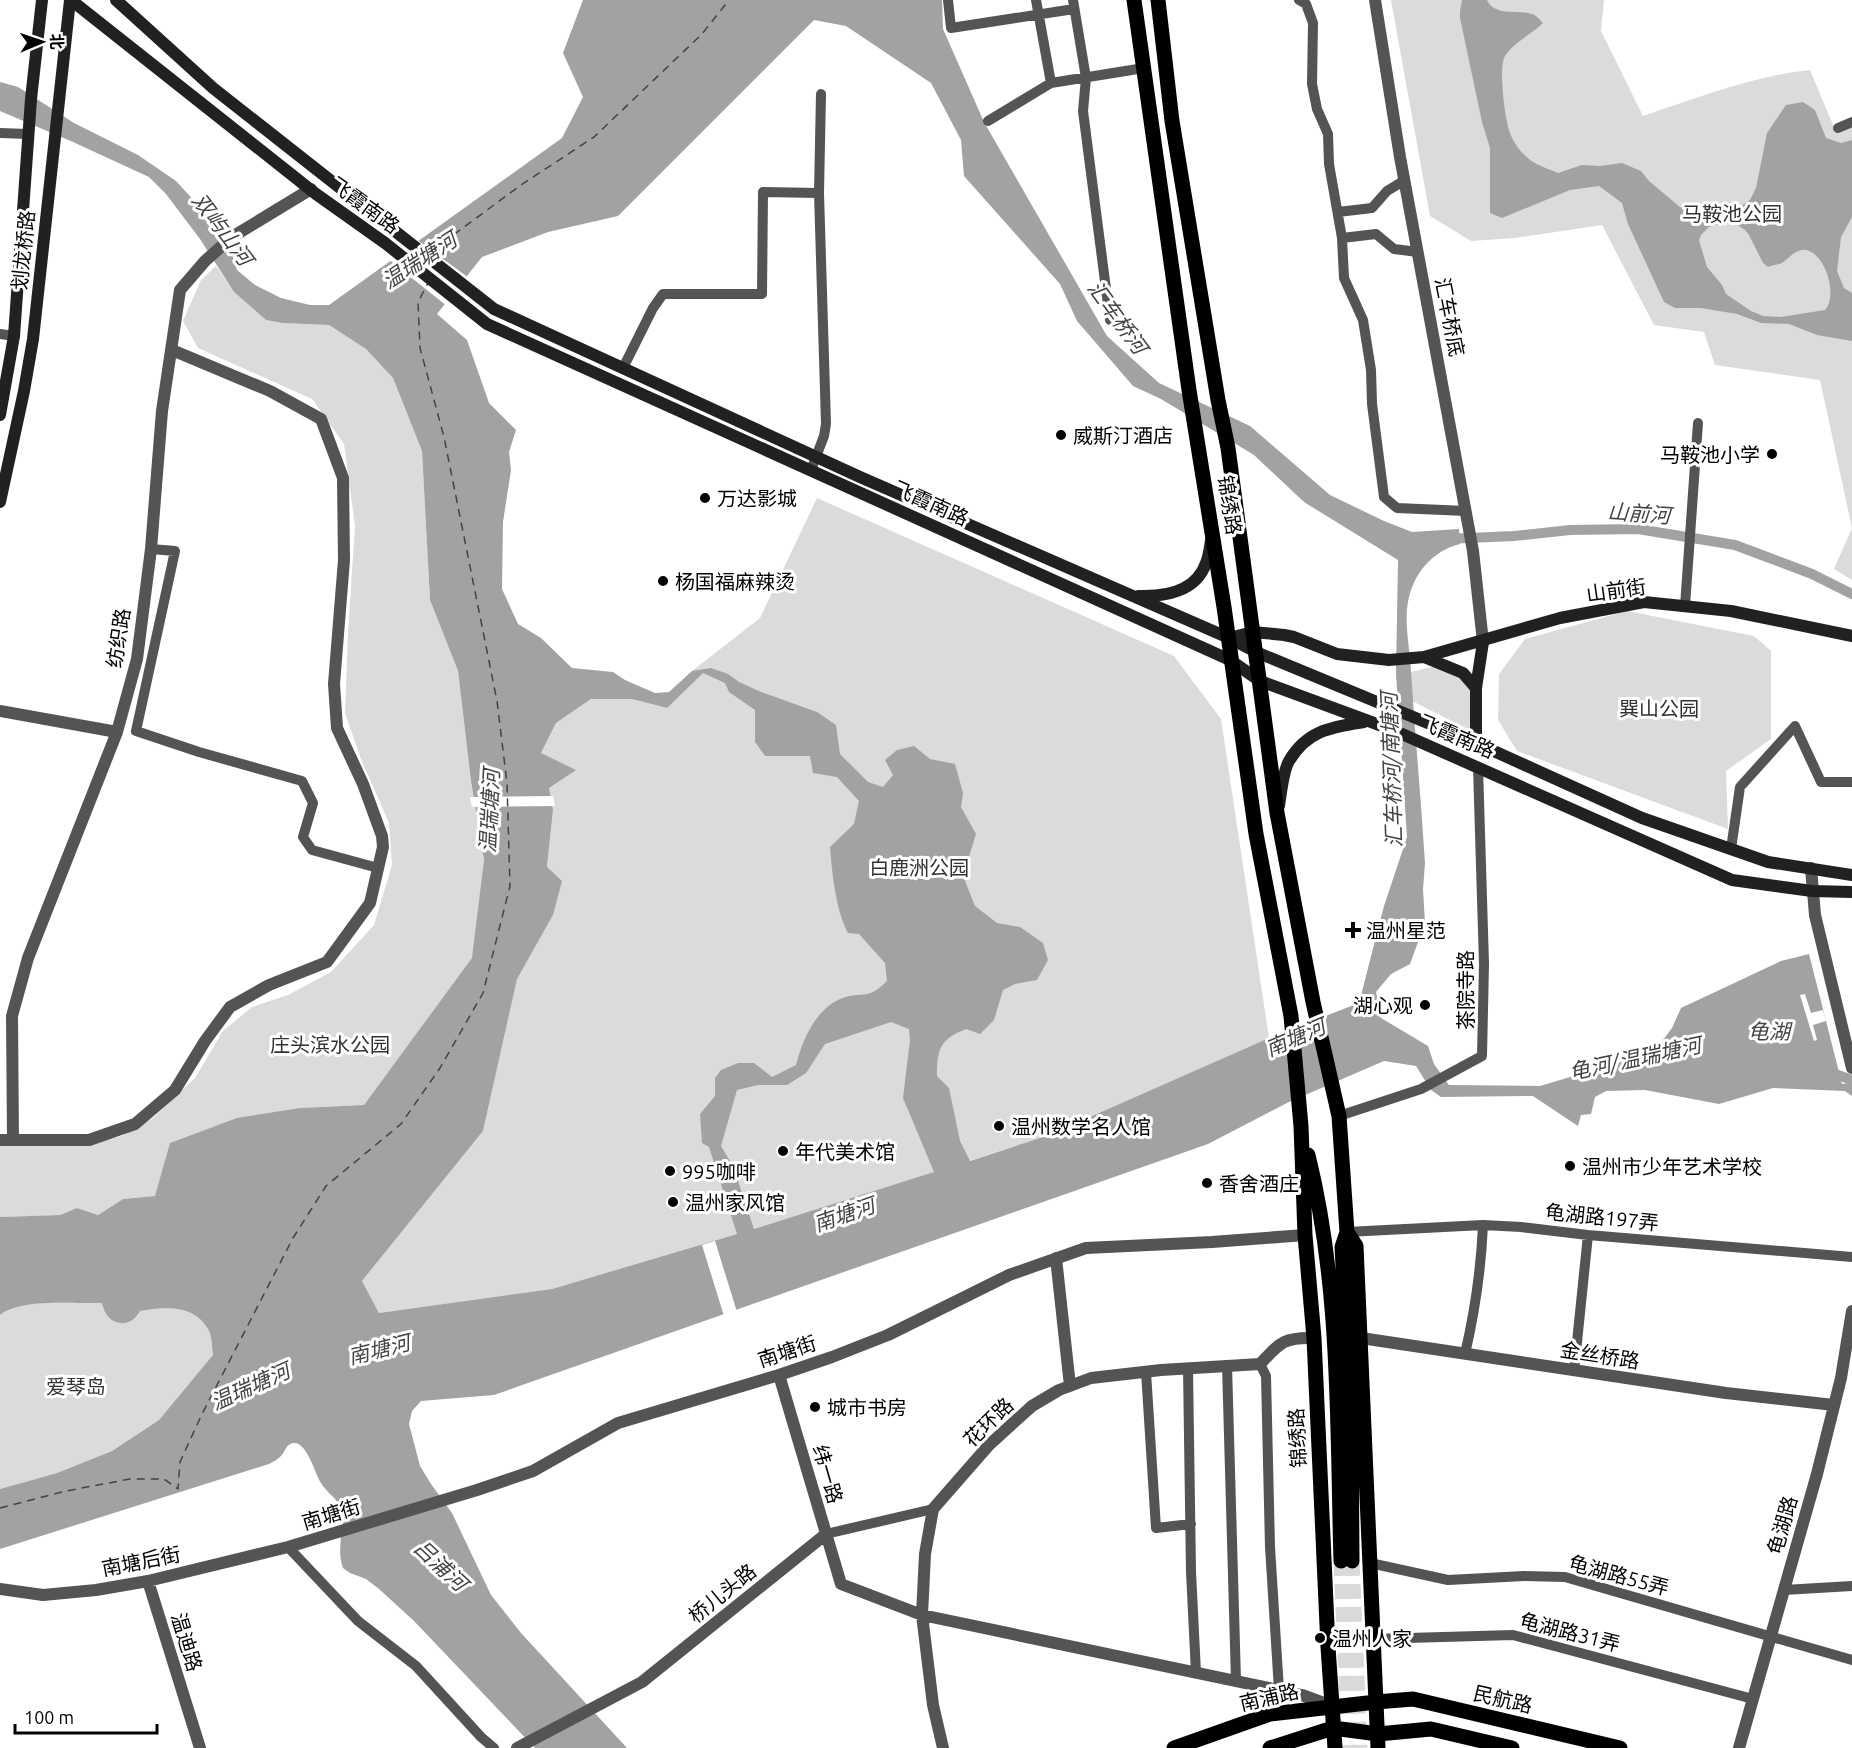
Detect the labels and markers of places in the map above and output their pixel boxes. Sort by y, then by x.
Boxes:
place label: 威斯汀酒店 [1073,424,1173,447]
marker: 威斯汀酒店 [1054,428,1068,442]
place label: 马鞍池小学 [1660,443,1760,466]
marker: 马鞍池小学 [1765,447,1779,461]
place label: 万达影城 [717,487,797,510]
marker: 万达影城 [698,491,712,505]
place label: 杨国福麻辣烫 [675,570,795,593]
marker: 杨国福麻辣烫 [656,574,670,588]
place label: 温州星范 [1366,919,1446,942]
marker: 温州星范 [1344,921,1362,939]
place label: 湖心观 [1353,994,1413,1017]
marker: 湖心观 [1418,998,1432,1012]
place label: 温州数学名人馆 [1011,1115,1151,1138]
marker: 温州数学名人馆 [992,1119,1006,1133]
place label: 年代美术馆 [795,1140,895,1163]
marker: 年代美术馆 [776,1144,790,1158]
place label: 温州市少年艺术学校 [1582,1155,1762,1178]
marker: 温州市少年艺术学校 [1563,1159,1577,1173]
place label: 995咖啡 [682,1160,756,1183]
marker: 995咖啡 [663,1164,677,1178]
place label: 香舍酒庄 [1219,1172,1299,1195]
marker: 香舍酒庄 [1200,1176,1214,1190]
place label: 温州家风馆 [685,1191,785,1214]
marker: 温州家风馆 [666,1195,680,1209]
place label: 城市书房 [827,1396,907,1419]
marker: 城市书房 [808,1400,822,1414]
place label: 温州人家 [1332,1627,1412,1650]
marker: 温州人家 [1313,1631,1327,1645]

